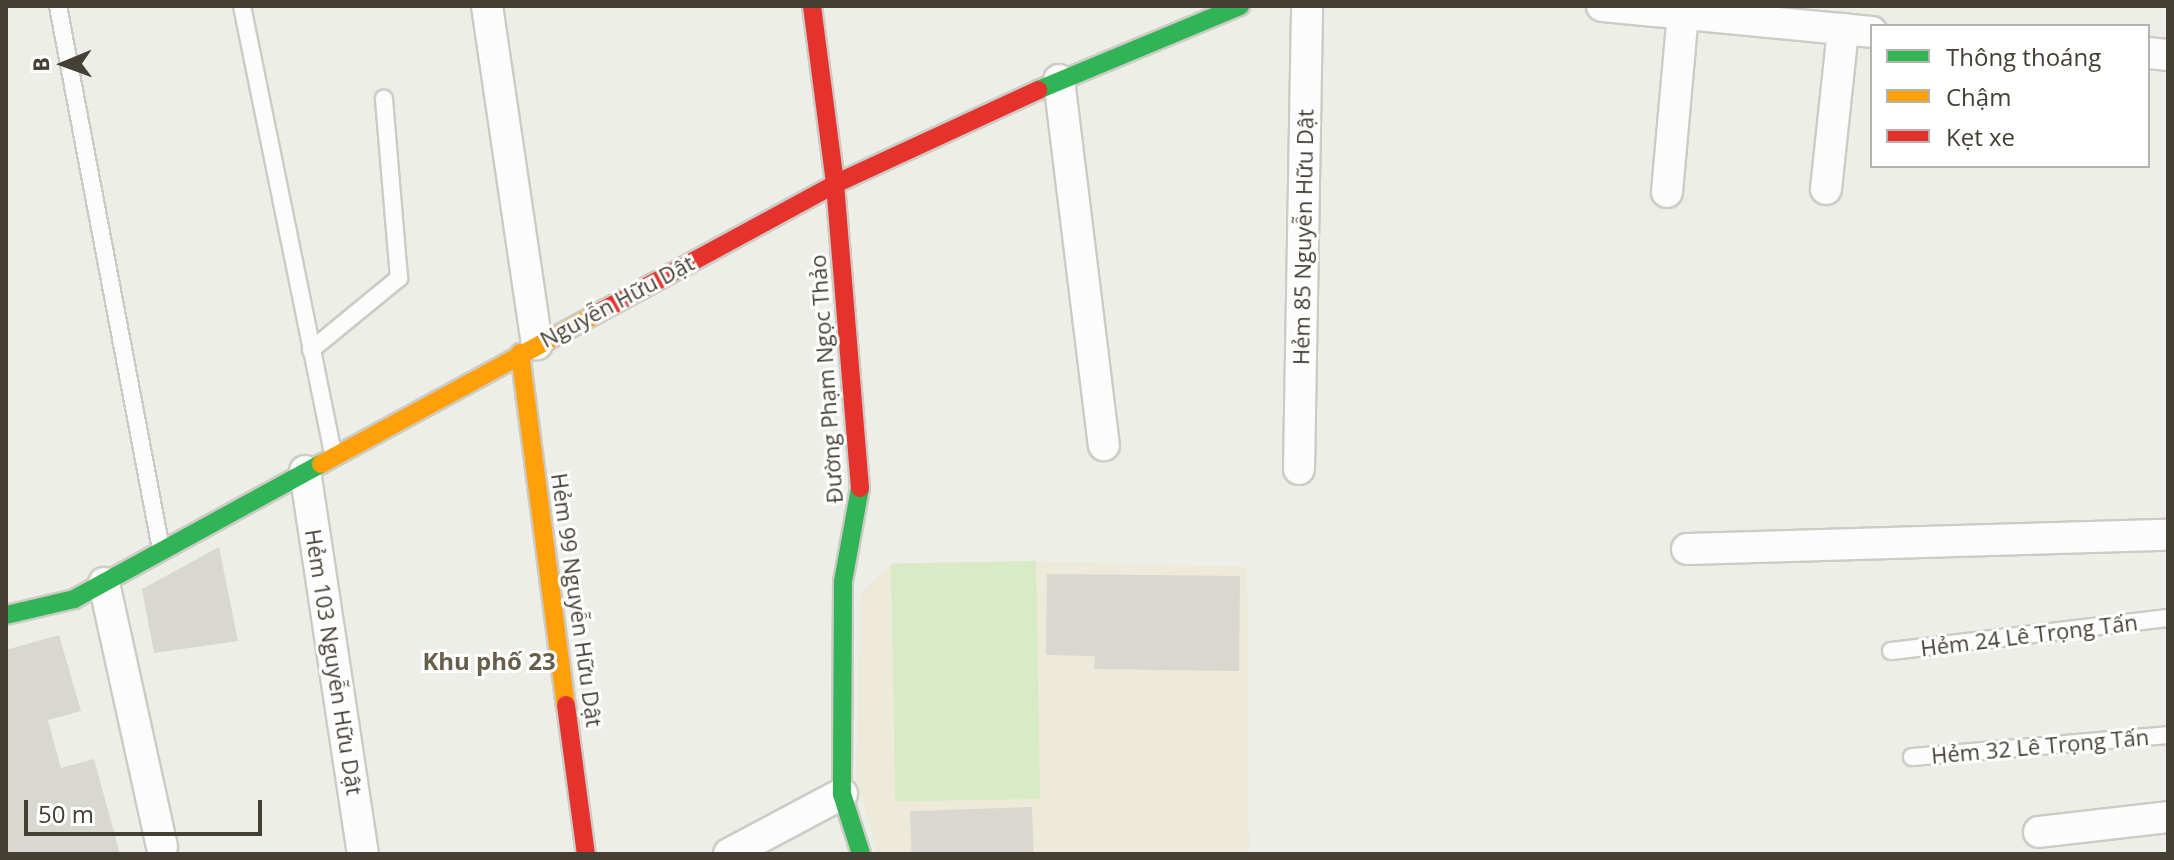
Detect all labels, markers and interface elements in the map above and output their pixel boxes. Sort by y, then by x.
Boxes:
north arrow [24,24,104,104]
legend [1870,24,2150,168]
text: Thông thoáng [1946,40,2101,73]
text: B [25,57,55,72]
text: Chậm [1946,80,2011,113]
street label: Hẻm 85 Nguyễn Hữu Dật [1288,109,1318,365]
text: Kẹt xe [1946,120,2015,153]
street label: Nguyễn Hữu Dật [535,249,699,353]
street label: Đường Phạm Ngọc Thảo [804,254,848,504]
street label: Hẻm 99 Nguyễn Hữu Dật [546,471,608,729]
street label: Hẻm 103 Nguyễn Hữu Dật [300,527,368,797]
street label: Hẻm 24 Lê Trọng Tấn [1919,609,2139,661]
district label: Khu phố 23 [422,647,556,675]
street label: Hẻm 32 Lê Trọng Tấn [1930,723,2150,769]
scale bar [28,784,266,834]
text: 50 m [38,797,94,830]

